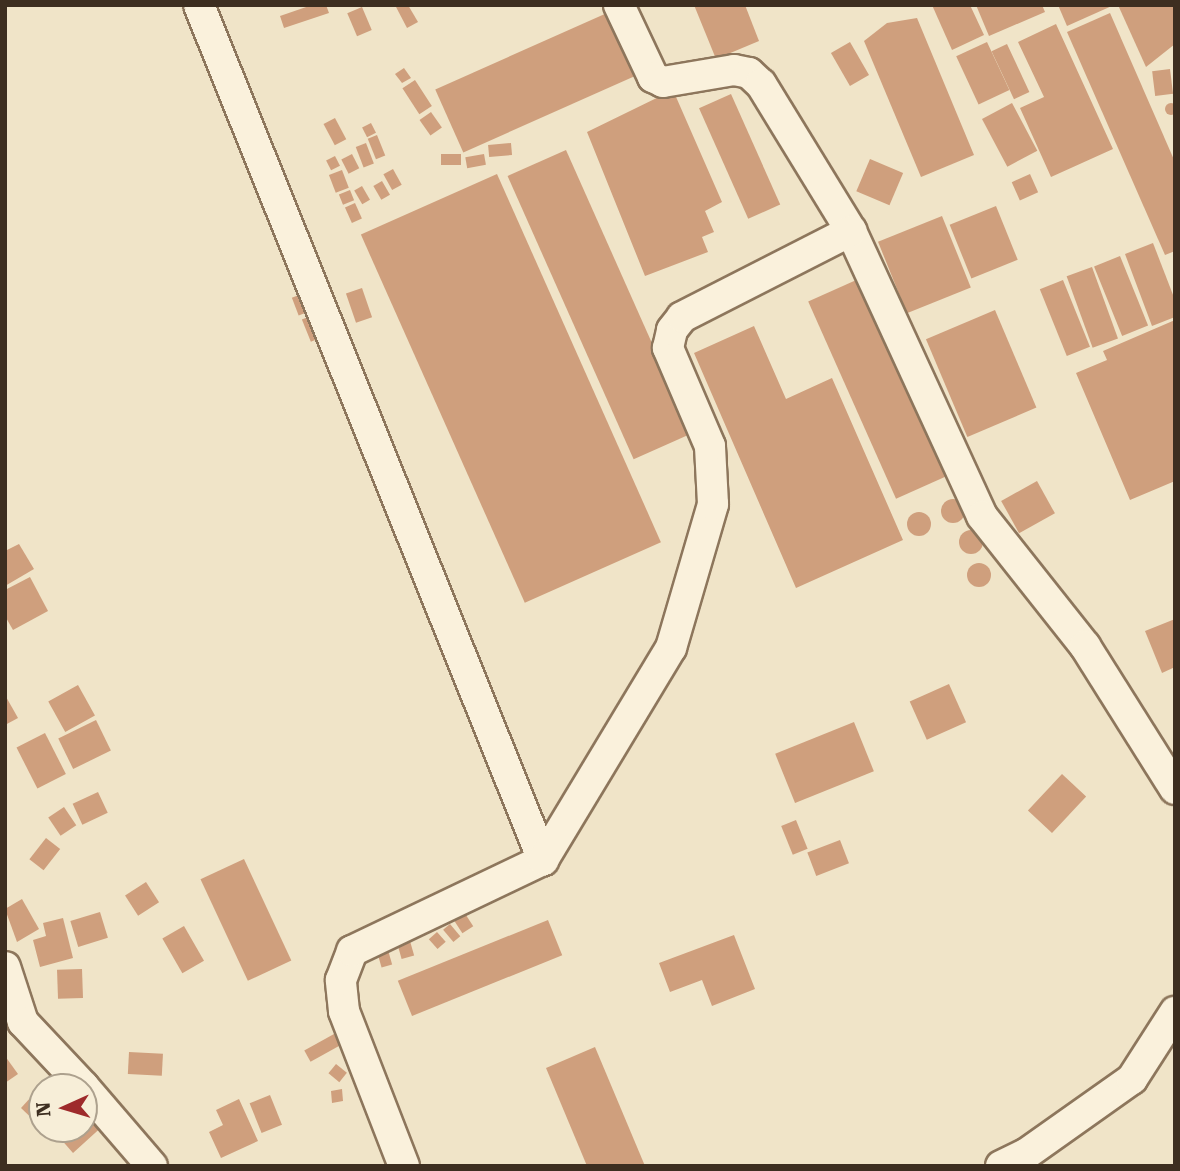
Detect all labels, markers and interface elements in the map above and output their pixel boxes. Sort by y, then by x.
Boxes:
north arrow [28,1073,98,1143]
text: N [32,1101,56,1117]

